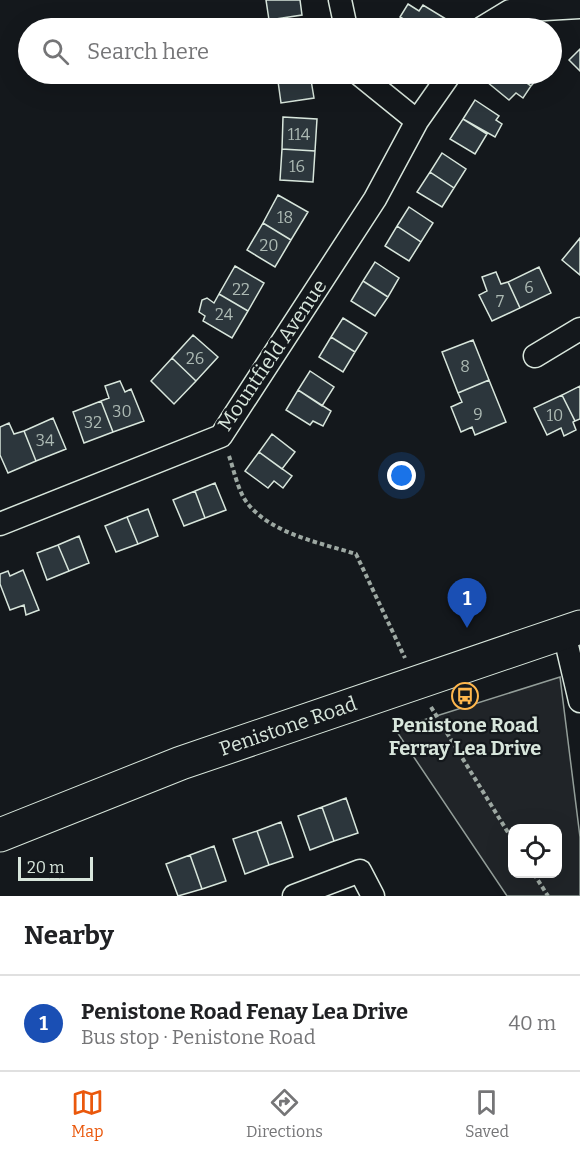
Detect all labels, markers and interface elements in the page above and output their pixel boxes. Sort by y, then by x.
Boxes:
search box [18,18,562,84]
icon: search [39,35,72,68]
text: Search here [87,38,209,65]
house number: 114 [288,125,311,144]
house number: 16 [289,157,305,176]
house number: 18 [277,208,293,227]
house number: 20 [260,236,278,255]
street label: Mountfield Avenue [212,275,332,435]
house number: 6 [524,278,534,297]
house number: 22 [232,280,250,299]
house number: 7 [496,292,504,311]
house number: 24 [215,305,234,324]
house number: 26 [186,349,204,368]
house number: 8 [460,357,470,376]
house number: 30 [112,402,132,421]
house number: 9 [473,405,483,424]
house number: 10 [547,406,563,425]
house number: 32 [84,413,102,432]
house number: 34 [36,431,55,450]
your location [387,461,416,490]
pin: 1 [448,578,486,628]
bus stop icon: Penistone Road Ferray Lea Drive [450,681,480,711]
street label: Penistone Road [216,691,360,761]
place label: Penistone Road Ferray Lea Drive [389,713,541,760]
map controls [508,824,562,878]
button: locate [508,824,562,878]
scale bar [18,854,93,882]
text: 20 m [27,858,64,877]
text: Nearby [24,920,114,951]
text: Penistone Road Fenay Lea Drive [81,998,408,1025]
text: 1 [39,1011,48,1035]
text: 40 m [508,1011,556,1035]
text: Bus stop · Penistone Road [81,1025,316,1049]
tab: Map [71,1086,104,1141]
tab: Directions [246,1086,323,1141]
tab: Saved [465,1086,509,1141]

